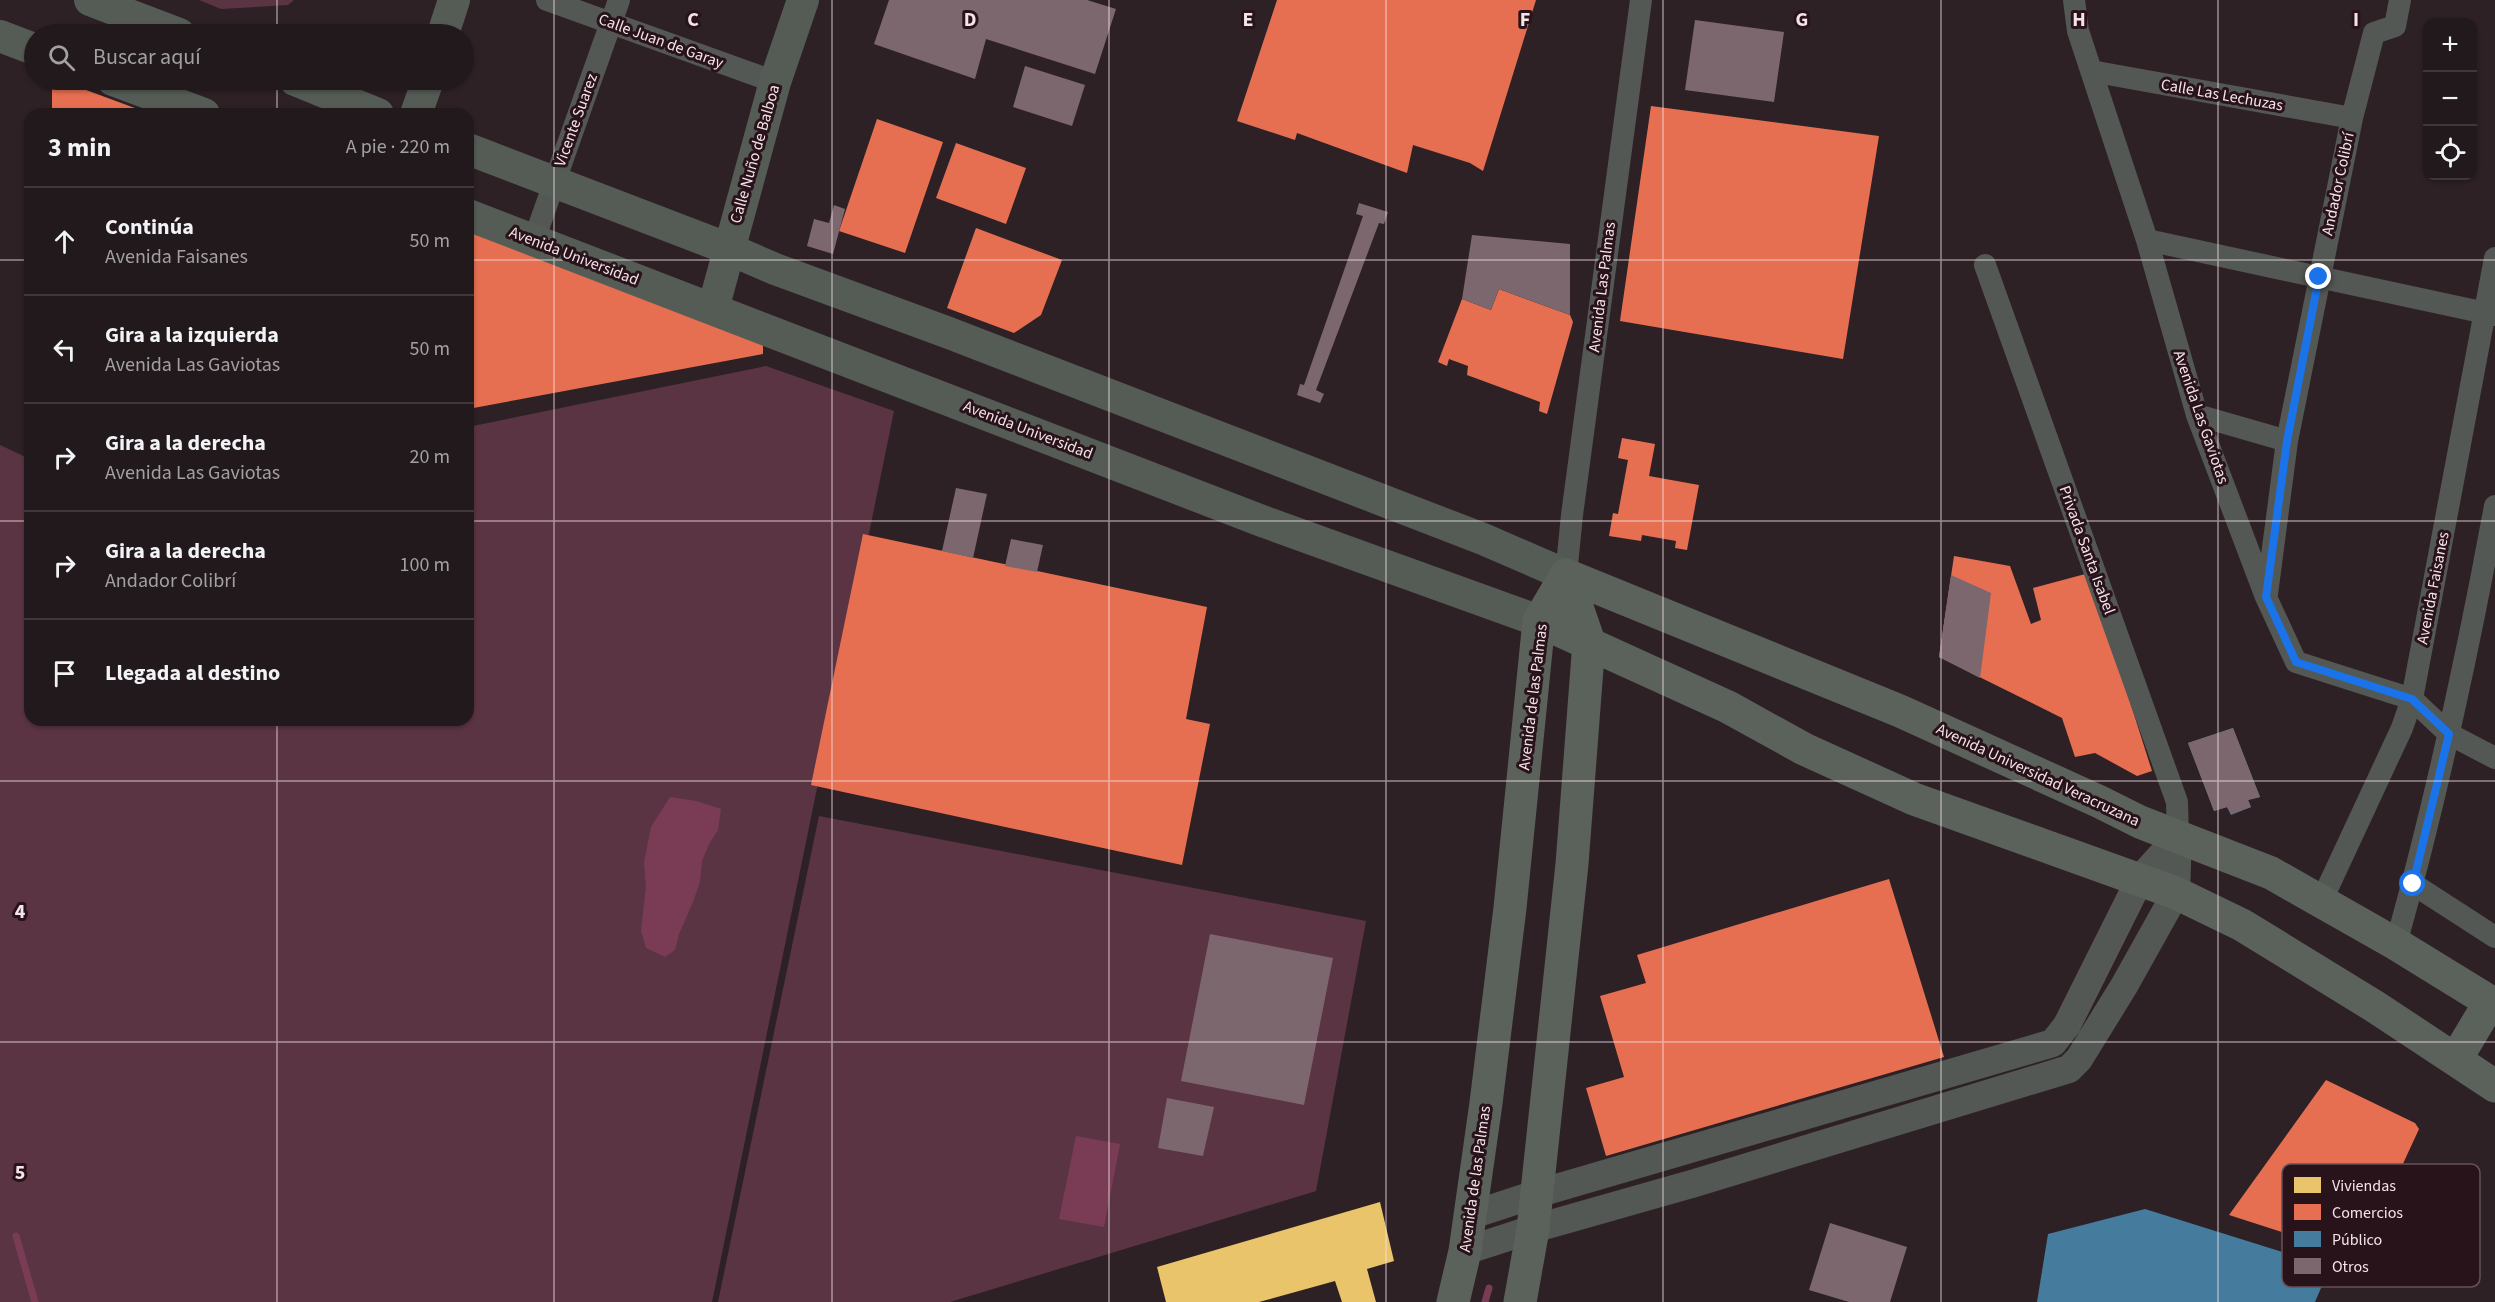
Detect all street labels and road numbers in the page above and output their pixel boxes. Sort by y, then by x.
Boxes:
street label: Calle Juan de Garay [596,9,726,73]
street label: Vicente Suarez [549,70,603,170]
street label: Calle Las Lechuzas [2159,73,2285,117]
street label: Calle Nuño de Balboa [725,82,785,226]
street label: Andador Colibrí [2316,129,2360,238]
street label: Avenida Las Palmas [1583,220,1621,353]
street label: Avenida Universidad [506,221,642,291]
street label: Avenida Las Gaviotas [2168,347,2234,487]
street label: Avenida Universidad [960,395,1096,465]
street label: Privada Santa Isabel [2054,483,2120,617]
street label: Avenida Faisanes [2411,530,2455,646]
street label: Avenida de las Palmas [1513,622,1553,771]
street label: Avenida Universidad Veracruzana [1933,718,2143,832]
street label: Avenida de las Palmas [1454,1104,1496,1254]

